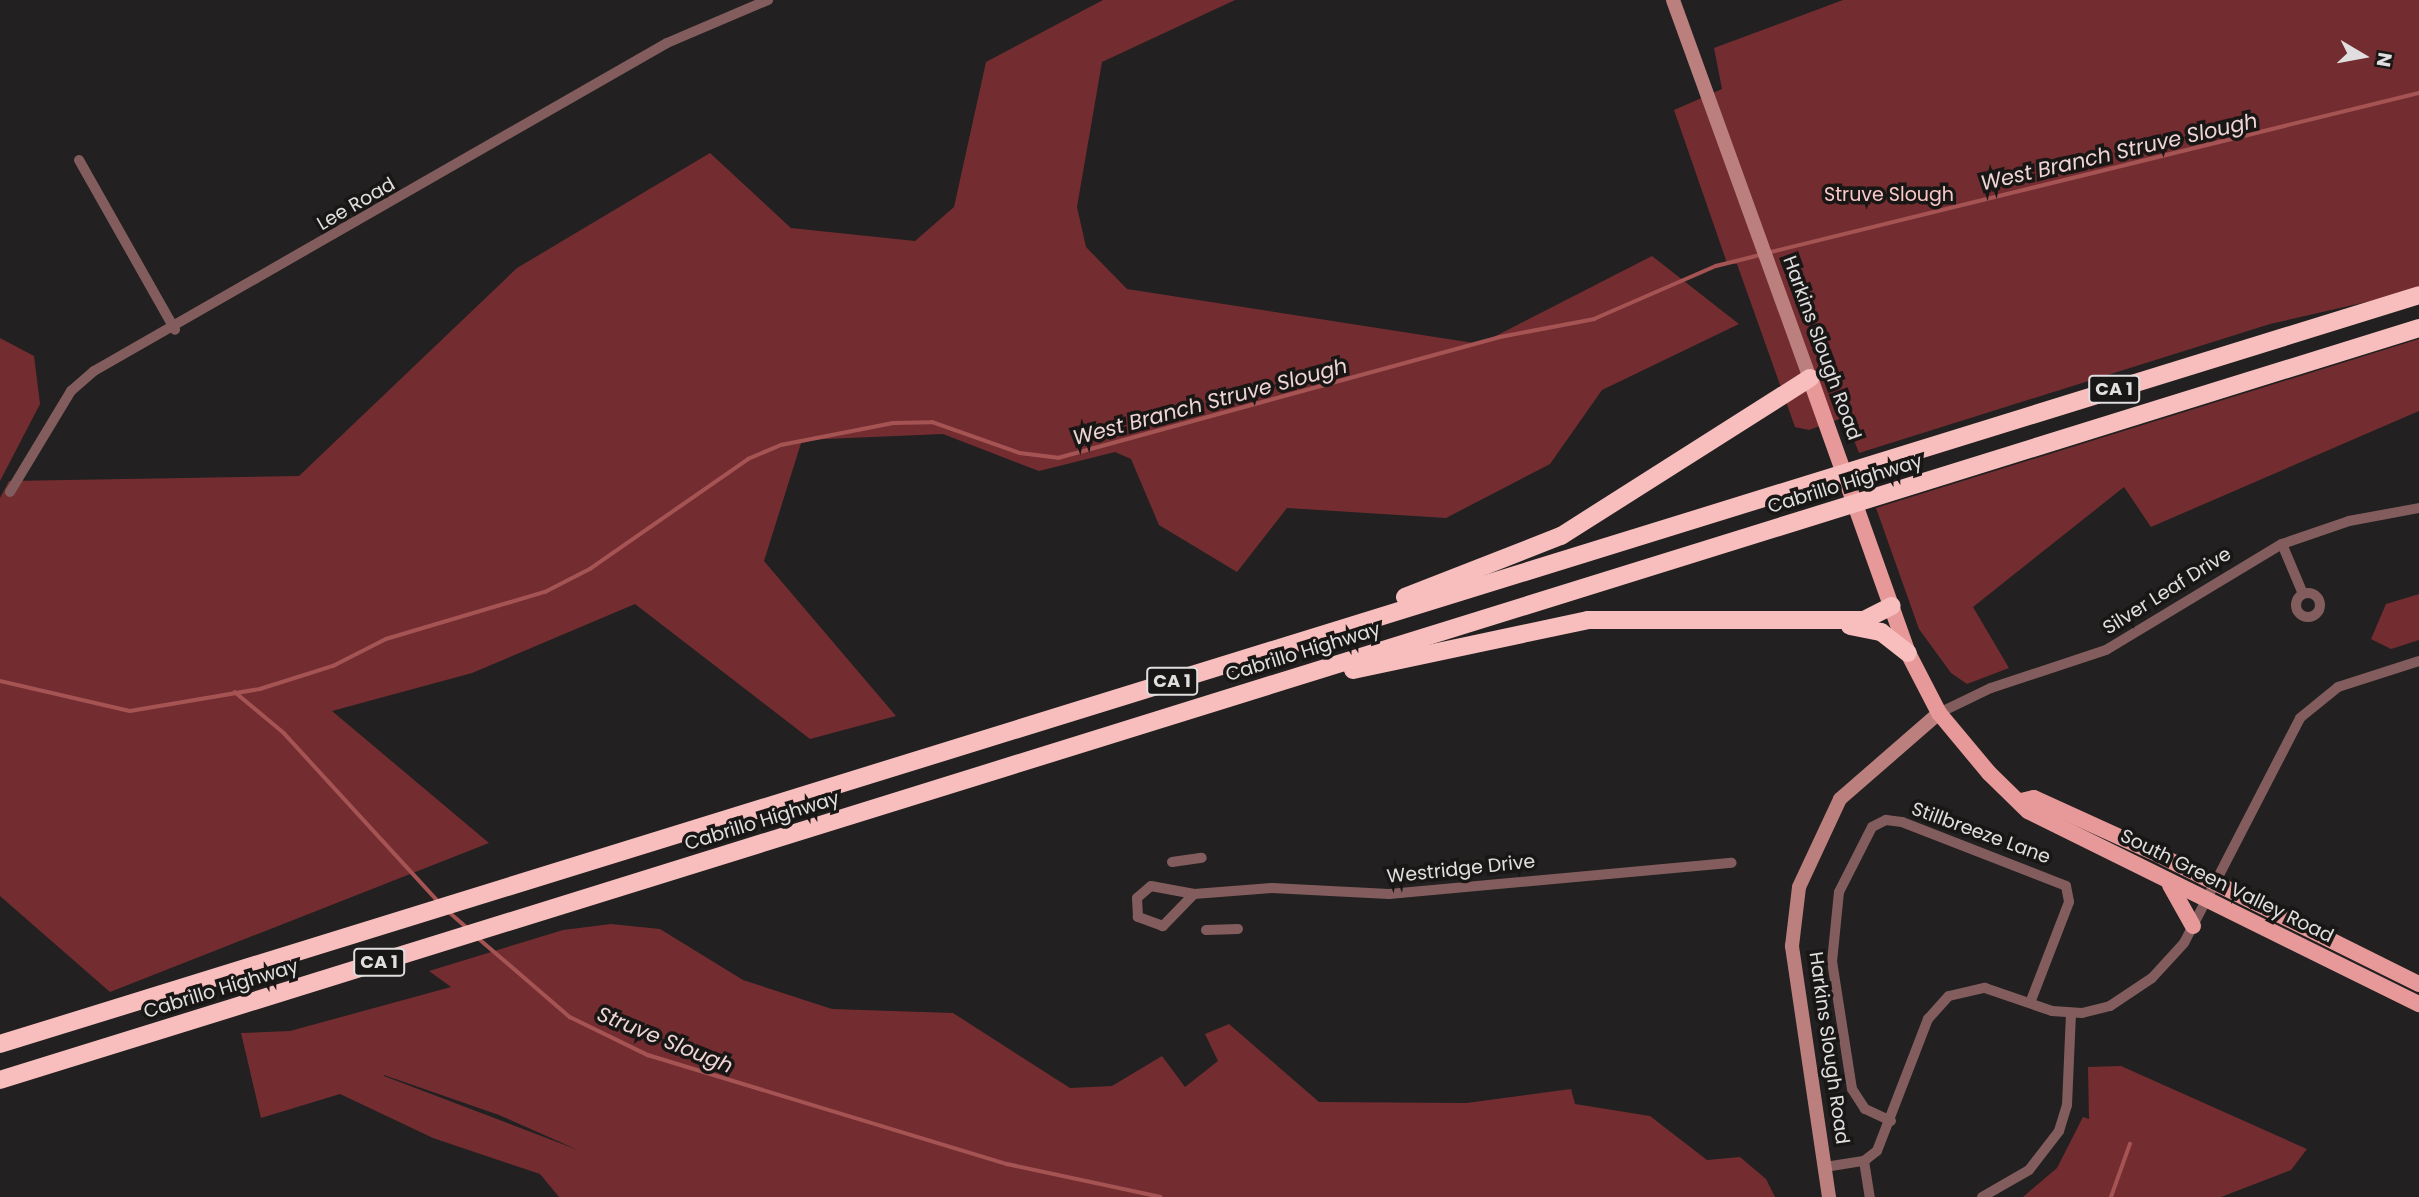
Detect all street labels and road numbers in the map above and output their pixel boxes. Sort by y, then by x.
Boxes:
street label: Lee Road [313,173,399,235]
street label: Harkins Slough Road [1778,253,1866,443]
road number: CA 1 [2088,374,2140,404]
street label: Cabrillo Highway [1765,450,1925,518]
street label: Silver Leaf Drive [2099,542,2235,640]
street label: Cabrillo Highway [1223,618,1383,686]
road number: CA 1 [1146,666,1198,696]
street label: Cabrillo Highway [682,787,842,855]
street label: Stillbreeze Lane [1908,797,2054,869]
street label: South Green Valley Road [2117,824,2337,948]
street label: Westridge Drive [1386,850,1536,888]
road number: CA 1 [353,947,405,976]
street label: Harkins Slough Road [1804,950,1854,1146]
street label: Cabrillo Highway [141,955,301,1023]

